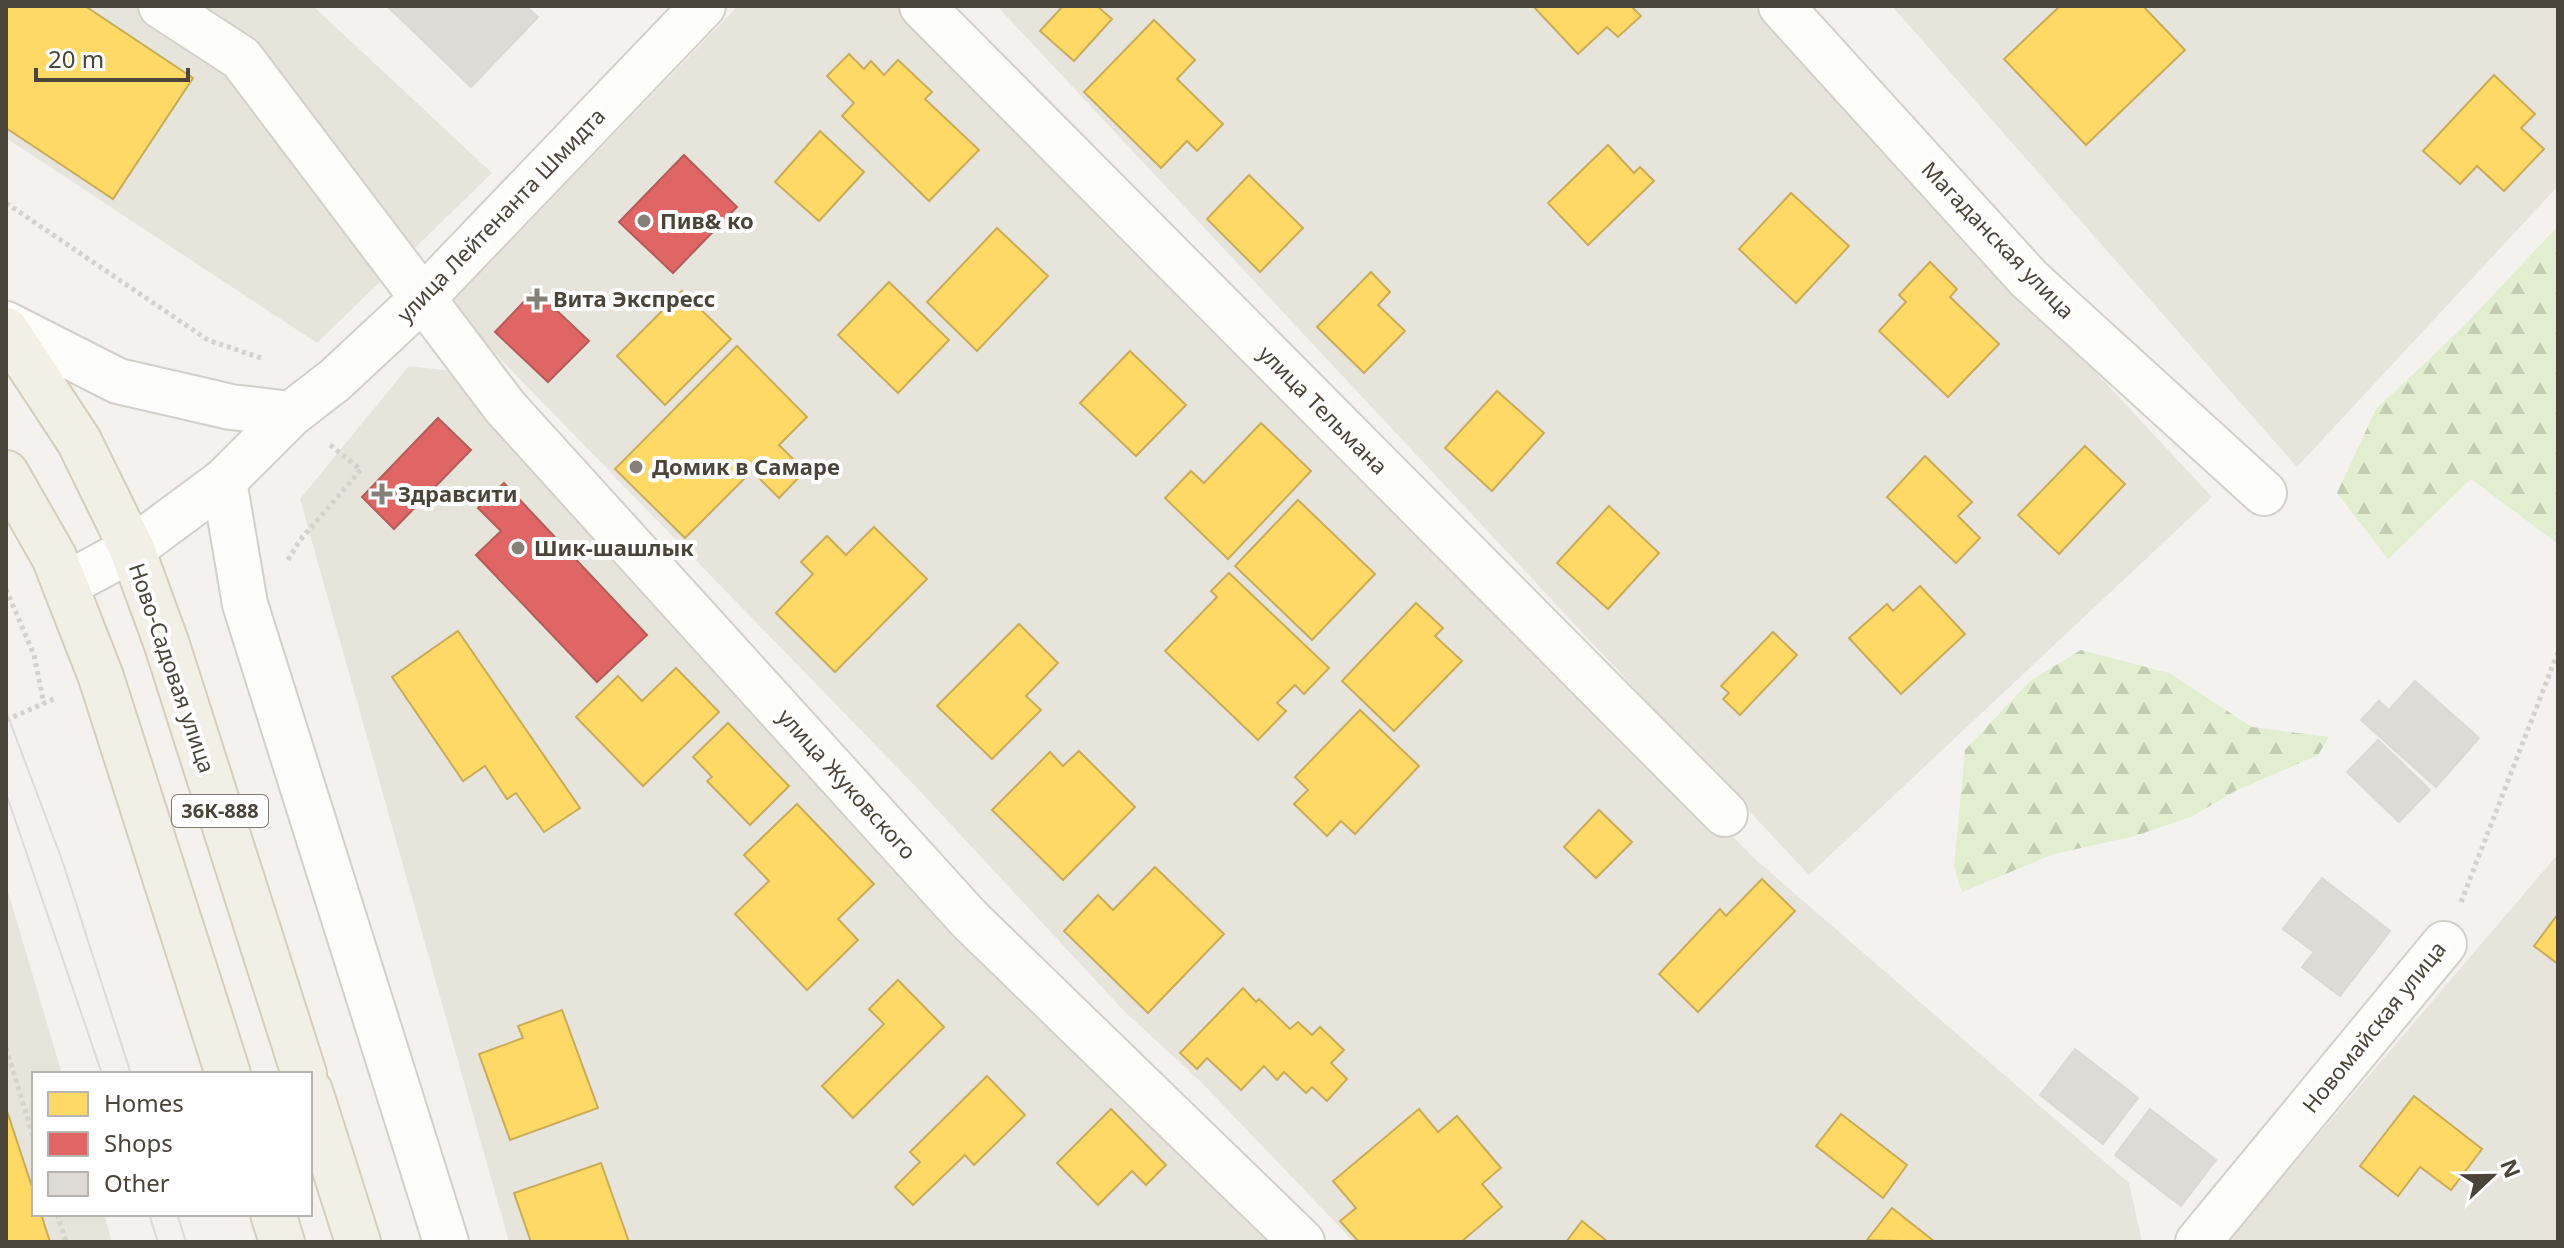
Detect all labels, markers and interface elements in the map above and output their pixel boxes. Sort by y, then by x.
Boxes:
scale bar [36,32,188,82]
text: 20 m [48,42,104,75]
street label: улица Лейтенанта Шмидта [390,100,611,328]
street label: Магаданская улица [1916,154,2082,325]
place label: Пив& ко [660,205,754,235]
marker: Пив& ко [635,212,653,230]
place label: Вита Экспресс [553,283,715,313]
marker: Вита Экспресс [528,290,546,308]
street label: улица Тельмана [1253,338,1395,480]
place label: Домик в Самаре [652,451,840,481]
marker: Домик в Самаре [627,458,645,476]
place label: Здравсити [398,478,518,508]
marker: Здравсити [373,485,391,503]
place label: Шик-шашлык [534,532,694,562]
marker: Шик-шашлык [509,539,527,557]
street label: Ново-Садовая улица [123,559,223,777]
street label: улица Жуковского [772,701,924,865]
road number: 36К-888 [172,795,268,827]
street label: Новомайская улица [2295,934,2452,1118]
legend [32,1072,312,1216]
text: Homes [104,1086,184,1119]
text: Shops [104,1126,173,1159]
north arrow [2452,1136,2532,1216]
text: N [2494,1154,2529,1182]
text: Other [104,1166,170,1199]

